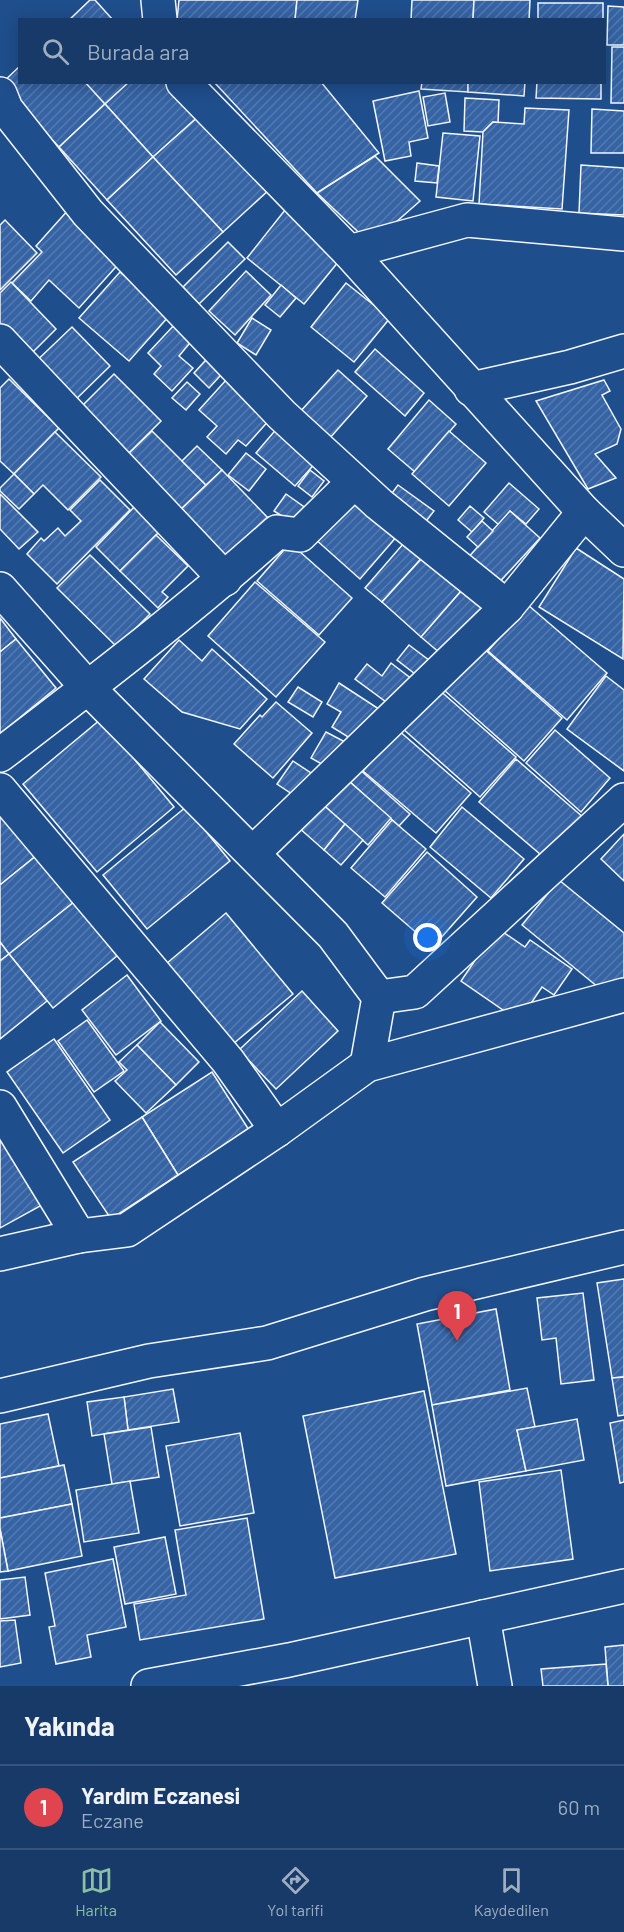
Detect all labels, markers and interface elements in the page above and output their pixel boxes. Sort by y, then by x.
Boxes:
search box [18,18,606,84]
icon: search [39,35,72,68]
text: Burada ara [87,38,190,64]
your location [413,923,442,952]
pin: 1 [438,1292,476,1341]
text: Yakında [24,1710,115,1741]
text: Yardım Eczanesi [81,1782,240,1808]
text: 1 [40,1795,47,1819]
text: 60 m [558,1795,600,1819]
text: Eczane [81,1808,144,1832]
tab: Harita [75,1864,117,1919]
tab: Yol tarifi [267,1864,323,1919]
tab: Kaydedilen [474,1864,549,1919]

